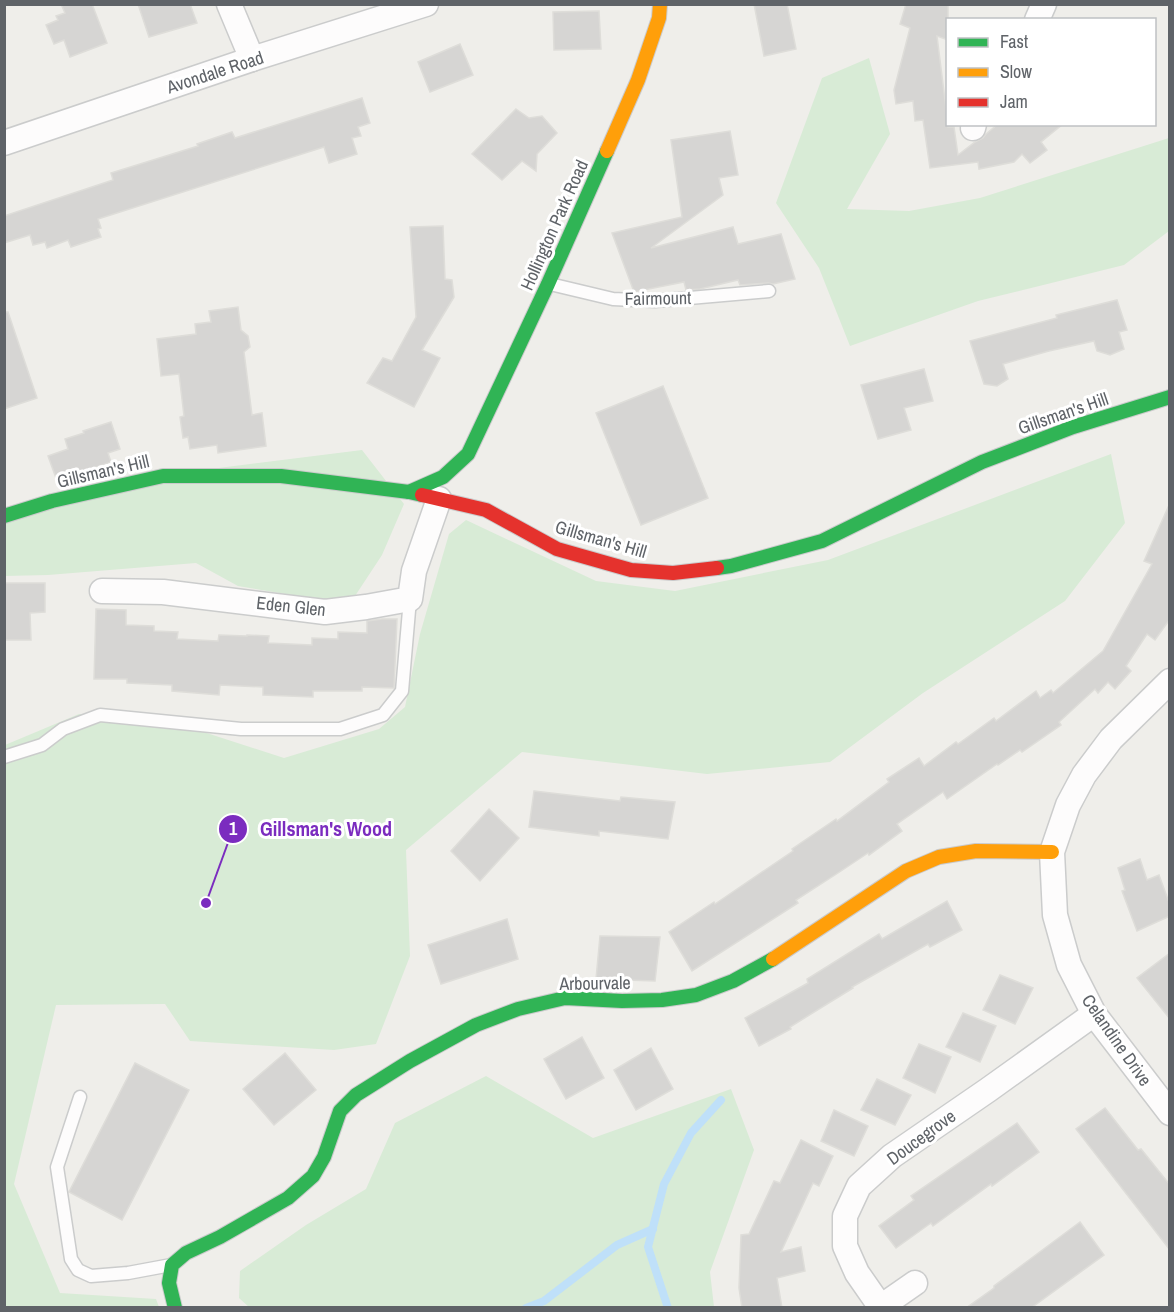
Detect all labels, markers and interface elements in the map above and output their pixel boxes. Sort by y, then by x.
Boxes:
legend [946,18,1156,126]
text: Fast [1000,29,1028,54]
street label: Avondale Road [162,45,267,100]
text: Slow [1000,59,1032,84]
text: Jam [1000,89,1028,114]
street label: Hollington Park Road [514,156,594,294]
street label: Fairmount [625,285,691,311]
street label: Gillsman's Hill [1015,386,1111,440]
street label: Gillsman's Hill [54,448,152,494]
street label: Gillsman's Hill [552,514,650,564]
street label: Eden Glen [255,590,327,622]
callout: Gillsman's Wood [218,810,404,848]
text: Gillsman's Wood [260,815,392,842]
text: 1 [229,816,238,841]
street label: Arbourvale [558,970,631,996]
street label: Celandine Drive [1076,989,1158,1091]
street label: Doucegrove [881,1103,961,1171]

